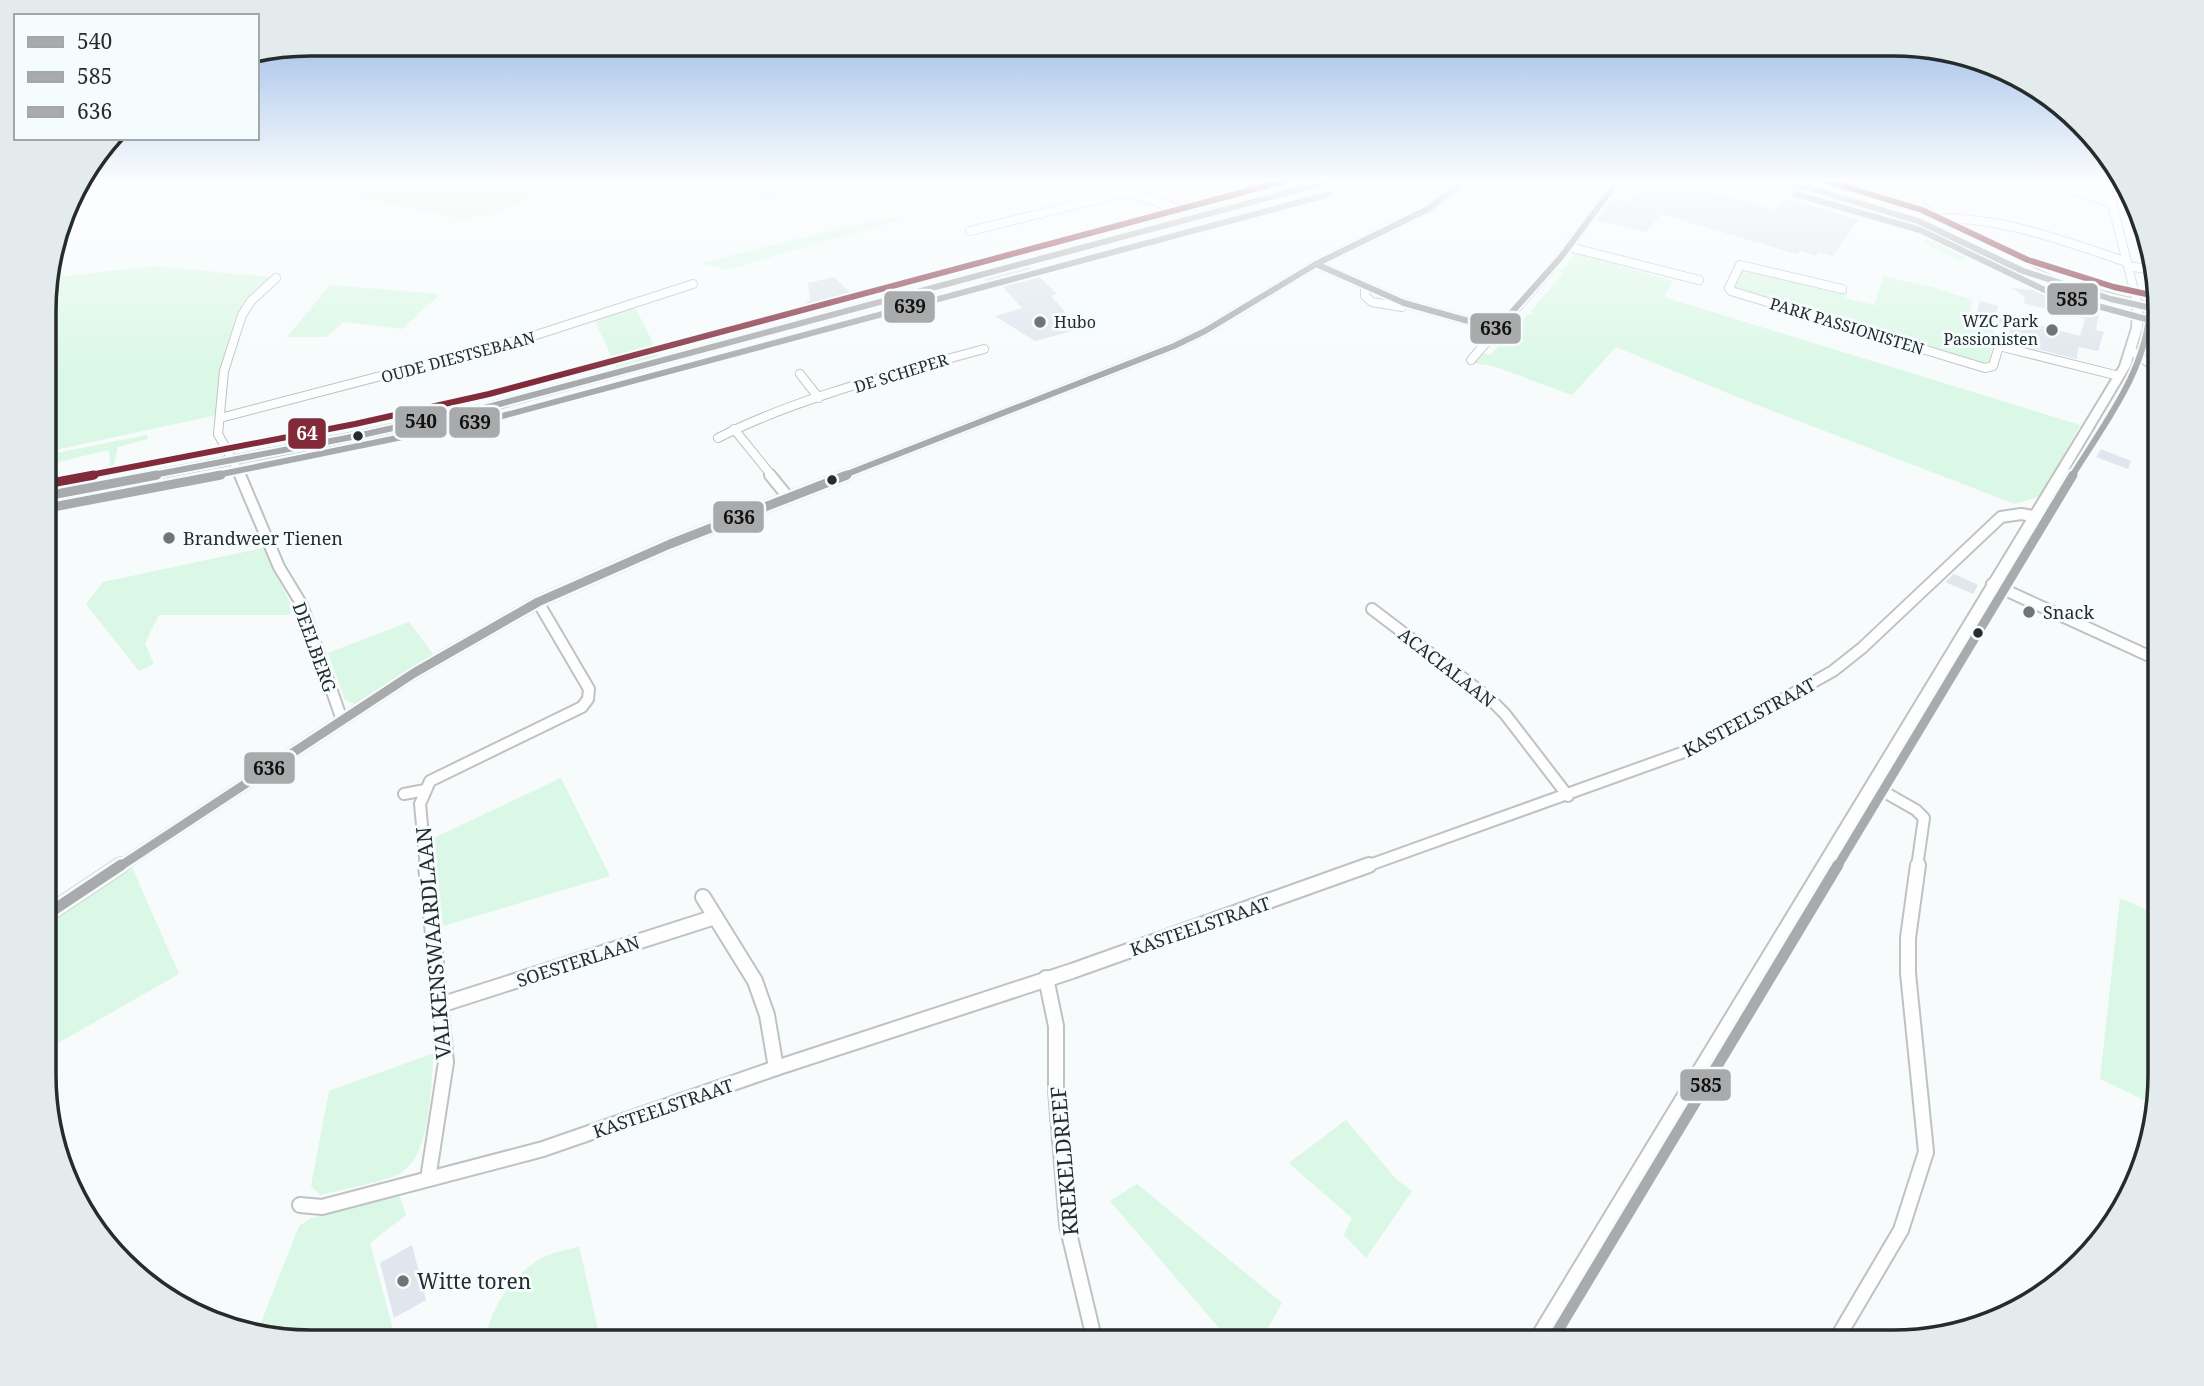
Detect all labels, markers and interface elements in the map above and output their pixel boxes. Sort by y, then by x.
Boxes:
legend [14,14,259,140]
text: 540 [77,27,112,55]
text: 585 [77,62,112,90]
text: 636 [77,97,112,125]
line badge: 585 [2046,282,2099,316]
text: 585 [2056,286,2088,312]
line badge: 639 [883,290,936,324]
street label: PARK PASSIONISTEN [1767,292,1927,360]
text: 639 [894,293,926,319]
place label: WZC Park Passionisten [1943,310,2039,350]
place label: Hubo [1054,311,1096,333]
line badge: 636 [1469,312,1522,345]
marker: Hubo [1032,314,1048,330]
text: 636 [1480,315,1512,341]
marker: WZC Park Passionisten [2044,322,2060,338]
street label: OUDE DIESTSEBAAN [379,326,537,388]
street label: DE SCHEPER [851,348,951,398]
line badge: 540 [394,405,448,439]
line badge: 639 [448,406,501,439]
text: 540 [405,408,437,434]
text: 639 [459,409,491,435]
line badge: 64 [287,417,327,450]
text: 64 [296,420,318,446]
unlabelled marker [351,429,365,443]
unlabelled marker [825,473,839,487]
line badge: 636 [712,500,765,534]
text: 636 [723,504,755,530]
place label: Brandweer Tienen [183,526,343,550]
marker: Brandweer Tienen [161,530,177,546]
street label: DEELBERG [288,599,342,695]
place label: Snack [2043,600,2094,624]
marker: Snack [2021,604,2037,620]
street label: ACACIALAAN [1394,622,1500,712]
unlabelled marker [1971,626,1985,640]
street label: KASTEELSTRAAT [1678,672,1820,762]
line badge: 636 [243,751,296,785]
text: 636 [253,755,285,781]
street label: VALKENSWAARDLAAN [409,826,457,1060]
street label: KASTEELSTRAAT [1127,891,1273,961]
street label: SOESTERLAAN [513,930,643,992]
line badge: 585 [1679,1068,1732,1102]
text: 585 [1690,1072,1722,1098]
street label: KASTEELSTRAAT [590,1073,736,1143]
street label: KREKELDREEF [1044,1085,1084,1237]
place label: Witte toren [417,1267,531,1295]
marker: Witte toren [395,1273,411,1289]

